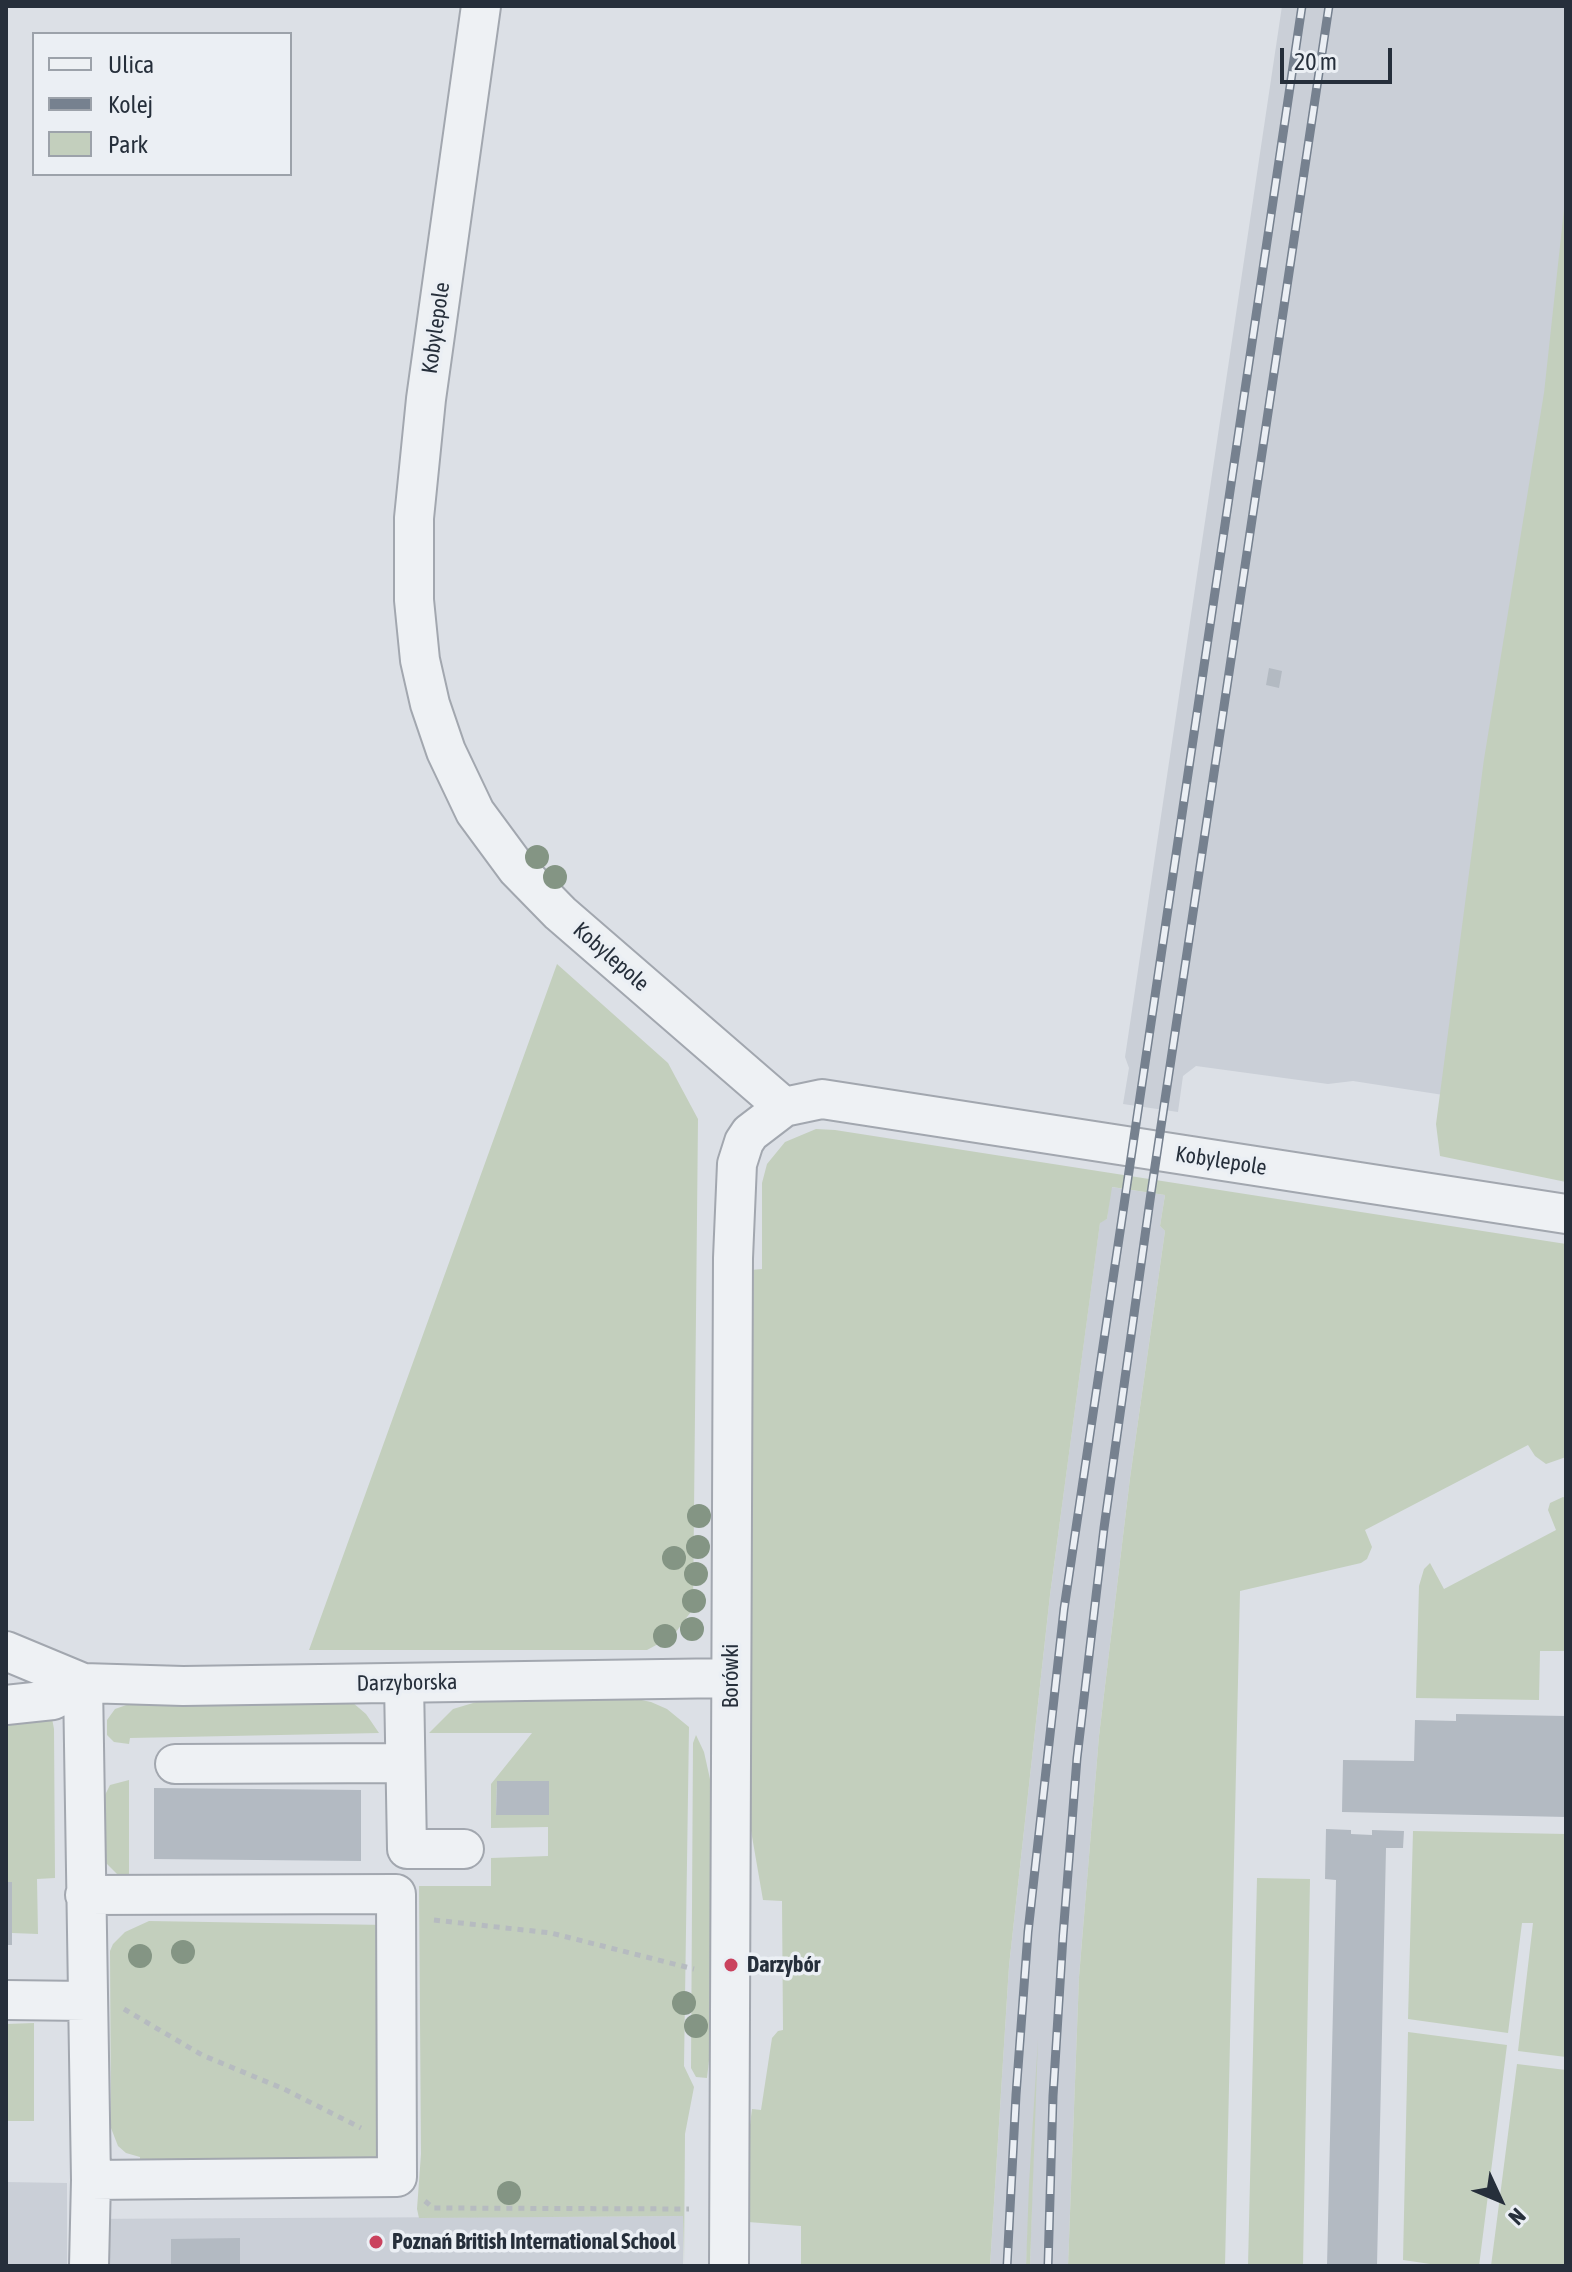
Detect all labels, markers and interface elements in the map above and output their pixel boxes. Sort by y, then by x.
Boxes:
legend [32,32,292,176]
scale bar [1284,32,1396,82]
text: 20 m [1294,48,1337,75]
text: Ulica [108,51,154,78]
text: Kolej [108,91,153,118]
text: Park [108,131,148,158]
street label: Kobylepole [417,281,455,375]
street label: Kobylepole [568,917,654,997]
street label: Kobylepole [1174,1141,1268,1181]
street label: Borówki [718,1644,744,1708]
street label: Darzyborska [356,1669,458,1697]
place label: Darzybór [747,1952,820,1978]
marker: Darzybór [722,1956,740,1974]
north arrow [1460,2160,1540,2240]
text: N [1503,2203,1531,2230]
place label: Poznań British International School [392,2229,676,2255]
marker: Poznań British International School [367,2233,385,2251]

